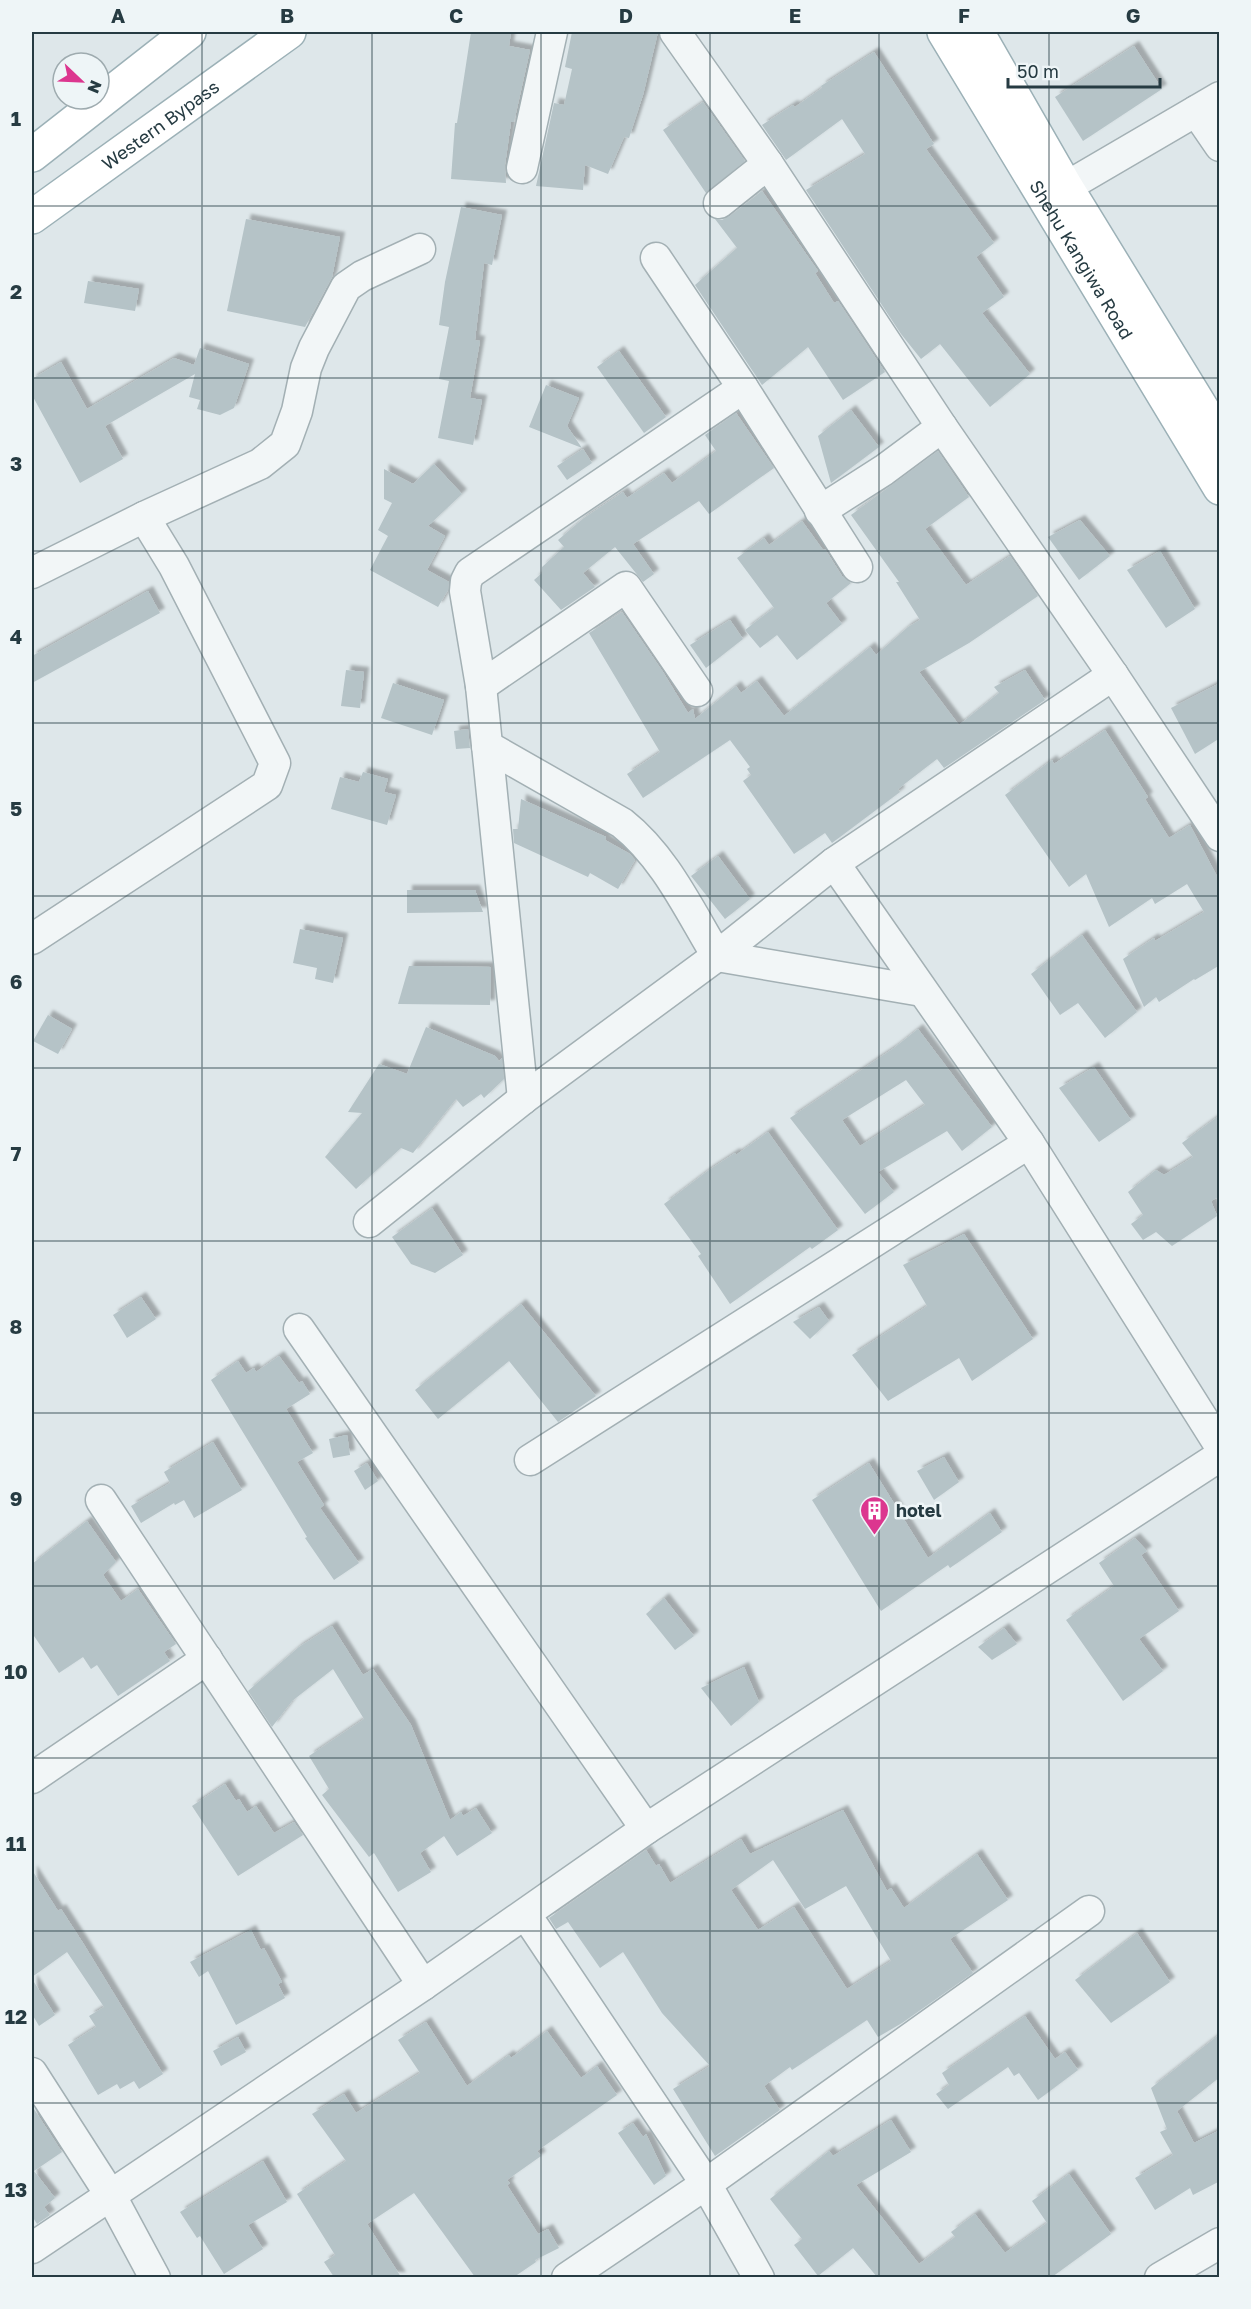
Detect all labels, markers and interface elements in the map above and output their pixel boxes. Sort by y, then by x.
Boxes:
text: A [111,3,125,27]
text: B [280,3,294,27]
text: C [449,3,463,27]
text: D [619,3,633,27]
text: E [789,3,801,27]
text: F [958,3,970,27]
text: G [1126,3,1140,27]
north arrow [51,51,111,111]
scale bar [1008,51,1160,89]
text: 50 m [1017,60,1059,82]
street label: Western Bypass [97,75,223,174]
text: N [83,77,106,96]
text: 1 [11,106,21,130]
street label: Shehu Kangiwa Road [1025,176,1138,343]
text: 2 [10,279,22,303]
text: 3 [10,451,22,475]
text: 4 [10,624,22,648]
text: 5 [10,796,22,820]
text: 6 [10,969,22,993]
text: 7 [11,1141,22,1165]
text: 8 [10,1314,22,1338]
text: 9 [10,1486,22,1510]
building icon: hotel [859,1494,891,1536]
place label: hotel [896,1499,941,1521]
text: 10 [4,1659,28,1683]
text: 11 [6,1831,26,1855]
text: 12 [5,2004,27,2028]
text: 13 [5,2177,27,2201]

